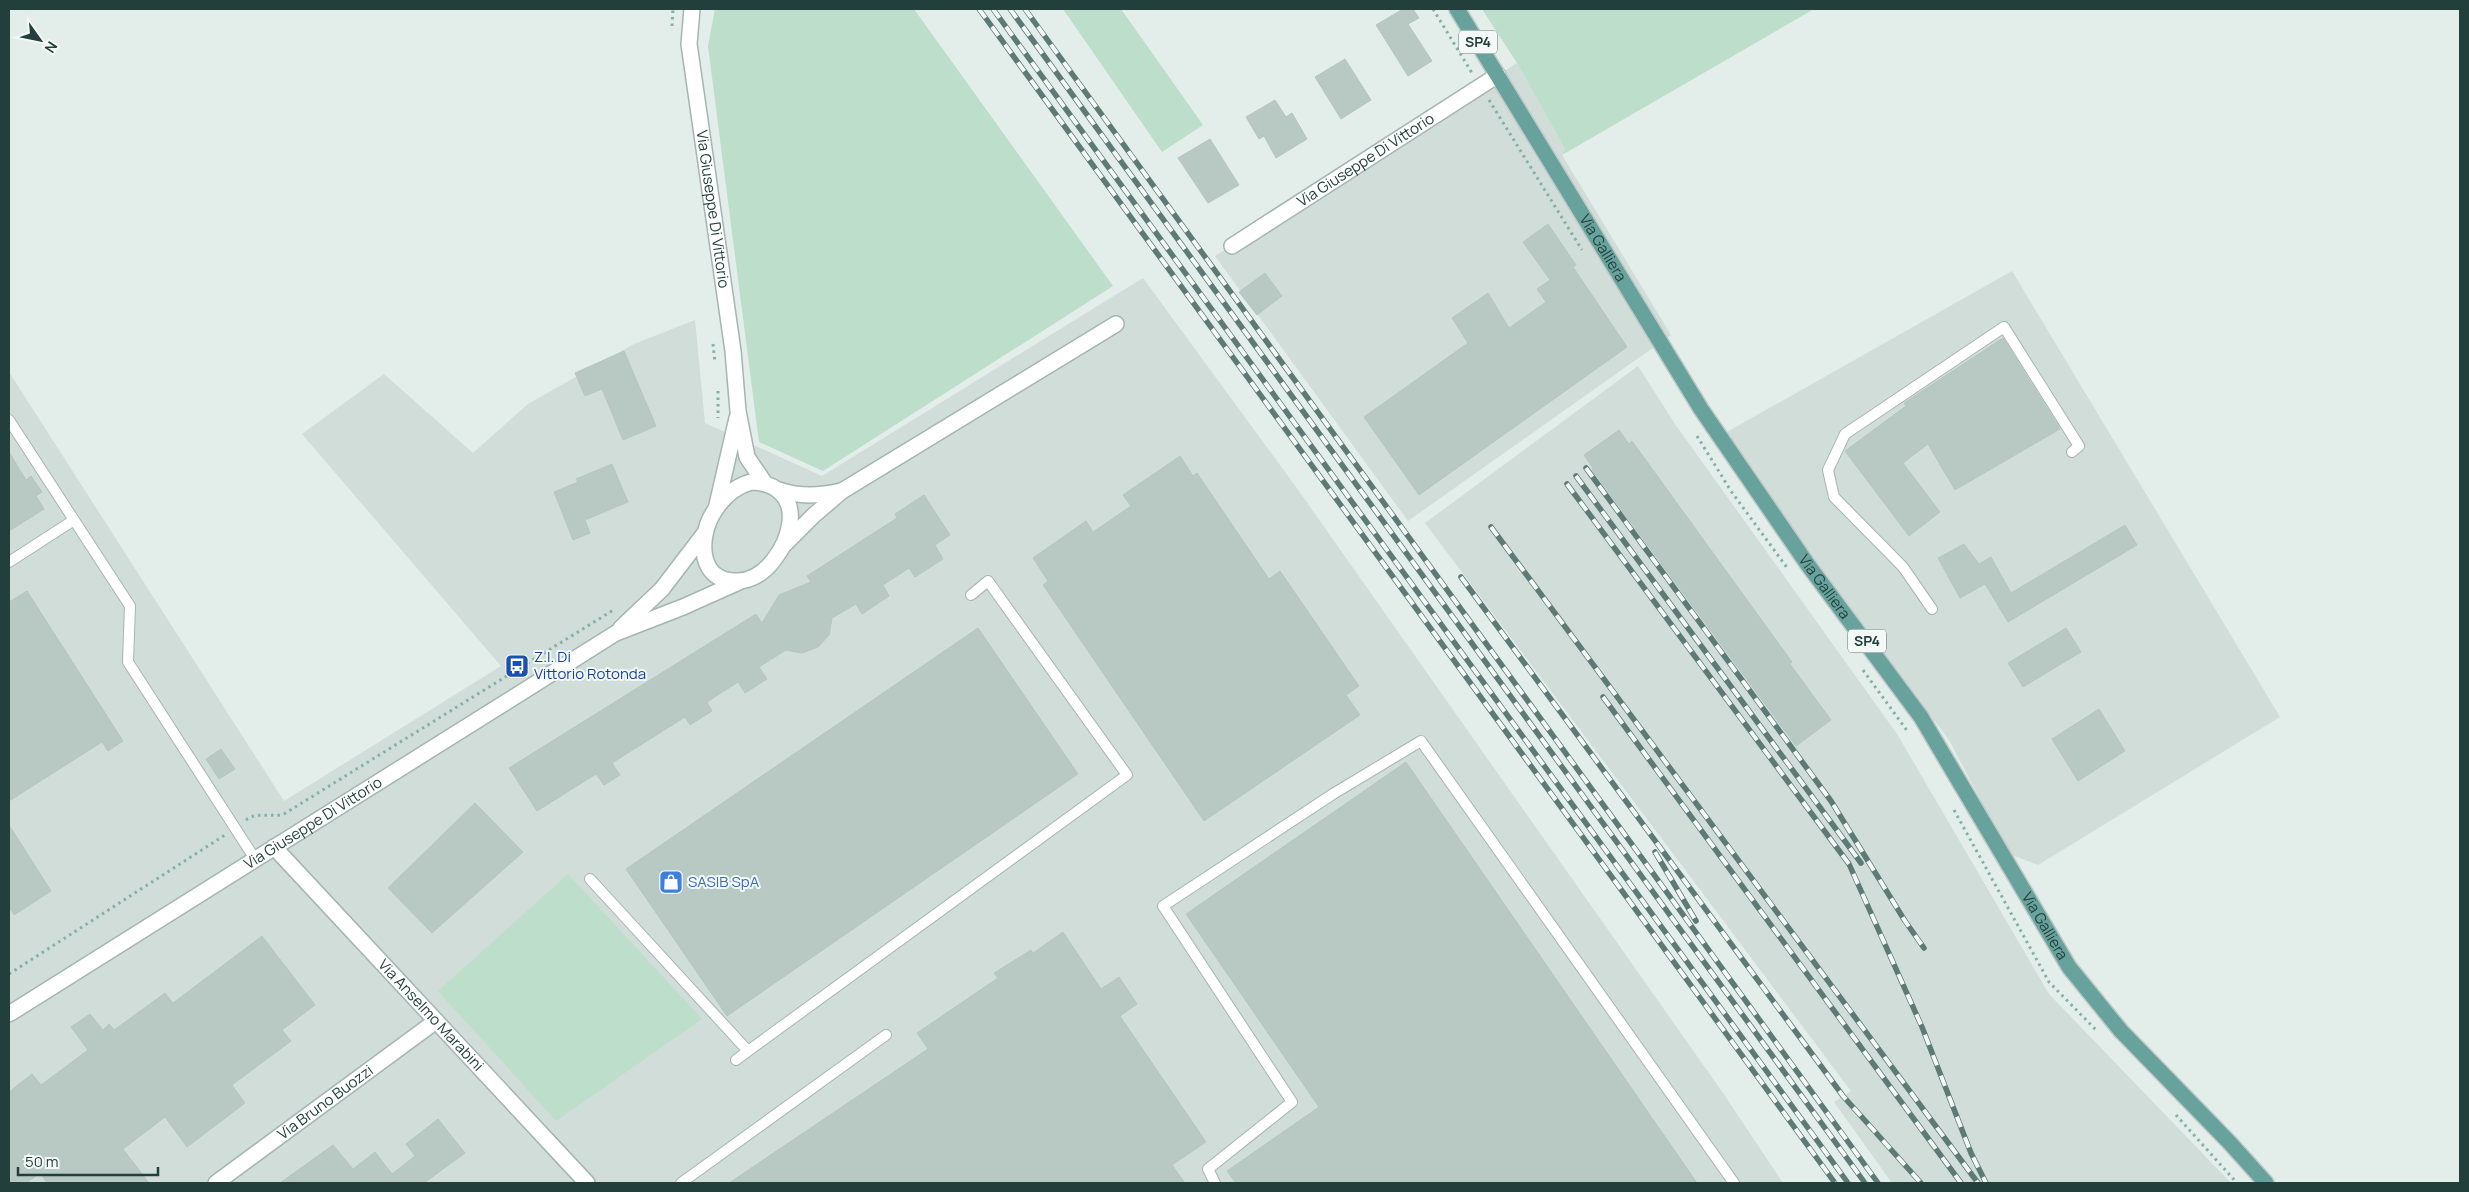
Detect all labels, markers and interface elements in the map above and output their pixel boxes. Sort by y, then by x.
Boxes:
north arrow [15,15,65,65]
road number: SP4 [1459,31,1497,54]
text: N [41,38,62,57]
street label: Via Giuseppe Di Vittorio [1293,108,1438,212]
street label: Via Giuseppe Di Vittorio [691,129,735,290]
street label: Via Galliera [1575,210,1632,285]
street label: Via Galliera [1794,550,1856,623]
road number: SP4 [1848,630,1886,652]
place label: Z.I. Di Vittorio Rotonda [534,646,646,684]
bus stop icon: Z.I. Di Vittorio Rotonda [504,653,530,679]
street label: Via Giuseppe Di Vittorio [240,771,386,874]
shop icon: SASIB SpA [658,869,684,895]
place label: SASIB SpA [688,871,760,892]
street label: Via Galliera [2017,888,2073,964]
street label: Via Anselmo Marabini [374,954,489,1076]
street label: Via Bruno Buozzi [273,1060,377,1144]
scale bar [18,1144,158,1176]
text: 50 m [25,1151,59,1172]

